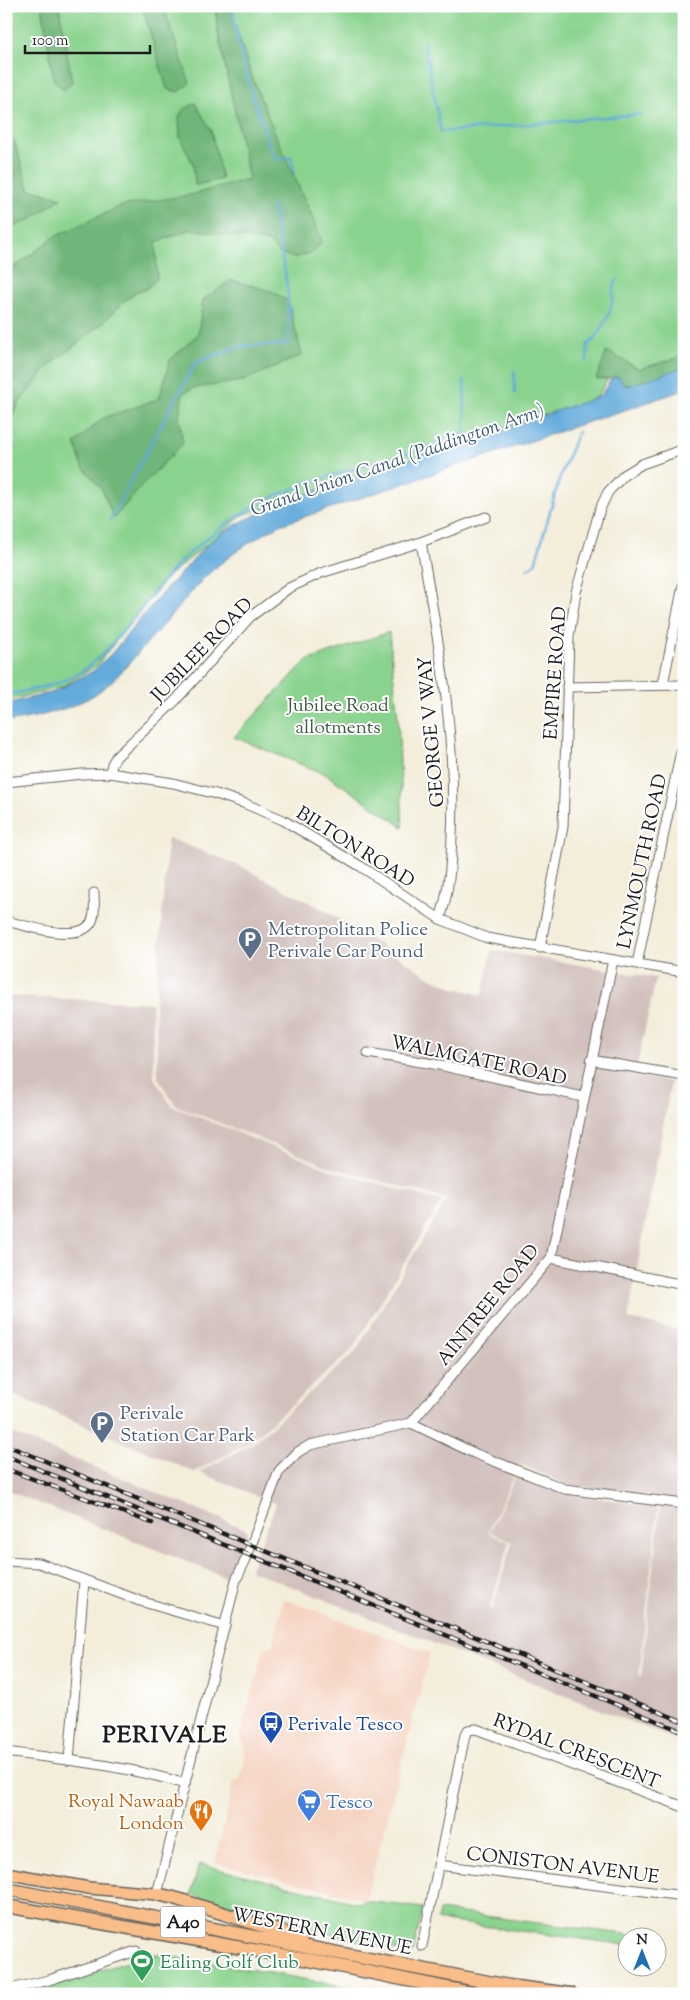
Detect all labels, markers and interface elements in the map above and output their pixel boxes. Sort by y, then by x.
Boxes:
scale bar [25,22,150,54]
text: 100 m [32,31,69,52]
water label: Grand Union Canal (Paddington Arm) [247,397,549,525]
street label: JUBILEE ROAD [145,592,260,710]
street label: EMPIRE ROAD [538,605,575,741]
street label: GEORGE V WAY [412,655,453,808]
park label: Jubilee Road allotments [286,693,389,742]
street label: LYNMOUTH ROAD [612,772,675,952]
street label: BILTON ROAD [290,801,419,895]
place label: Metropolitan Police Perivale Car Pound [268,917,428,966]
parking icon: Metropolitan Police Perivale Car Pound [237,926,263,960]
street label: WALMGATE ROAD [388,1030,569,1093]
street label: AINTREE ROAD [431,1239,547,1372]
place label: Perivale Station Car Park [120,1401,256,1450]
parking icon: Perivale Station Car Park [89,1410,115,1444]
street label: RYDAL CRESCENT [489,1708,663,1797]
bus stop icon: Perivale Tesco [258,1710,284,1744]
place label: Perivale Tesco [288,1712,403,1739]
district label: PERIVALE [102,1719,228,1753]
supermarket icon: Tesco [296,1788,322,1822]
place label: Royal Nawaab London [68,1789,184,1838]
place label: Tesco [326,1790,373,1817]
restaurant icon: Royal Nawaab London [188,1798,214,1832]
street label: CONISTON AVENUE [465,1841,661,1892]
street label: WESTERN AVENUE [229,1902,415,1963]
road number: A40 [160,1906,206,1938]
north arrow [618,1928,668,1978]
text: N [636,1931,648,1951]
sports icon: Ealing Golf Club [129,1948,155,1982]
place label: Ealing Golf Club [160,1950,299,1977]

